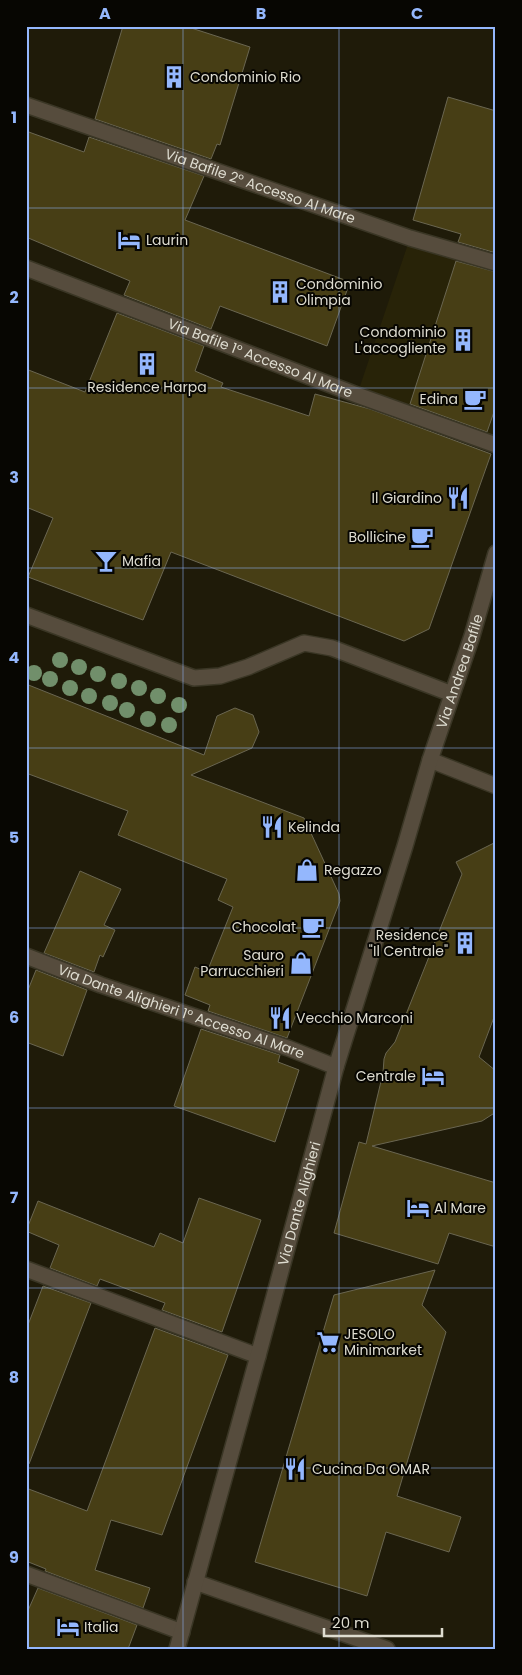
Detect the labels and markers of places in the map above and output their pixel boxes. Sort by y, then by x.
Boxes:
building icon: Condominio Rio [161,64,187,90]
place label: Condominio Rio [190,67,301,87]
hotel icon: Laurin [116,227,142,253]
place label: Laurin [146,230,188,250]
place label: Condominio Olimpia [296,274,382,310]
building icon: Condominio Olimpia [267,279,293,305]
place label: Condominio L'accogliente [355,322,446,358]
building icon: Condominio L'accogliente [450,327,476,353]
building icon: Residence Harpa [134,351,160,377]
place label: Residence Harpa [87,377,207,397]
cafe icon: Edina [462,386,488,412]
place label: Edina [419,389,458,409]
restaurant icon: Il Giardino [445,485,471,511]
place label: Il Giardino [372,488,442,508]
cafe icon: Bollicine [409,524,435,550]
place label: Bollicine [349,527,406,547]
bar icon: Mafia [93,548,119,574]
place label: Mafia [122,551,161,571]
restaurant icon: Kelinda [259,814,285,840]
place label: Kelinda [288,817,340,837]
shop icon: Regazzo [294,857,320,883]
place label: Regazzo [324,860,382,880]
cafe icon: Chocolat [300,914,326,940]
place label: Chocolat [232,917,296,937]
place label: Residence "Il Centrale" [369,925,448,961]
building icon: Residence "Il Centrale" [452,930,478,956]
place label: Sauro Parrucchieri [200,945,284,981]
shop icon: Sauro Parrucchieri [288,950,314,976]
restaurant icon: Vecchio Marconi [267,1005,293,1031]
place label: Vecchio Marconi [296,1008,413,1028]
hotel icon: Centrale [420,1063,446,1089]
place label: Centrale [356,1066,416,1086]
hotel icon: Al Mare [405,1195,431,1221]
place label: Al Mare [434,1198,486,1218]
place label: JESOLO Minimarket [344,1324,422,1360]
supermarket icon: JESOLO Minimarket [315,1329,341,1355]
restaurant icon: Cucina Da OMAR [282,1456,308,1482]
place label: Cucina Da OMAR [312,1459,430,1479]
hotel icon: Italia [55,1614,81,1640]
place label: Italia [84,1617,118,1637]

